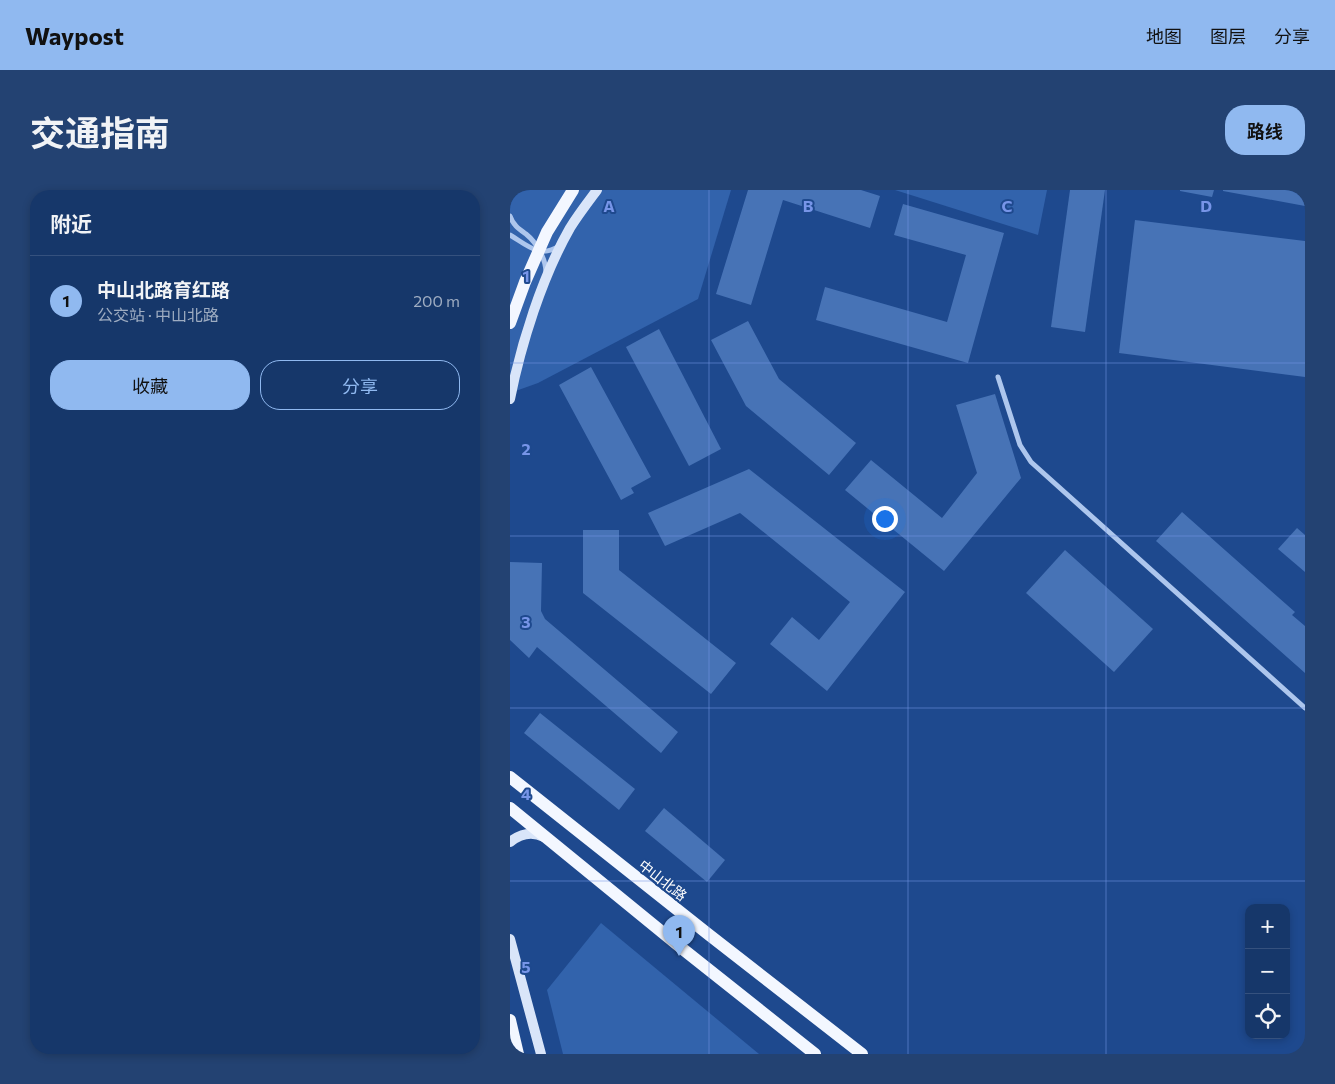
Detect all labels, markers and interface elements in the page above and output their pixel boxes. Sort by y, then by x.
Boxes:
text: Waypost [25,21,124,50]
text: 地图 [1146,25,1182,47]
text: 图层 [1210,25,1246,47]
text: 分享 [1274,25,1310,47]
button: 路线 [1225,105,1305,155]
text: 交通指南 [30,110,170,153]
text: A [603,196,615,215]
text: B [803,196,814,215]
text: C [1002,196,1013,215]
text: D [1200,196,1212,215]
text: 附近 [50,211,92,236]
text: 1 [522,266,530,285]
text: 中山北路育红路 [97,278,230,301]
text: 1 [62,291,70,310]
text: 200 m [413,291,460,310]
text: 公交站 · 中山北路 [97,305,219,324]
button: 收藏 [50,360,250,410]
button: 分享 [260,360,460,410]
text: 2 [521,439,531,458]
your location [872,506,898,532]
text: 3 [521,612,531,631]
text: 4 [521,784,531,803]
street label: 中山北路 [636,856,690,904]
map controls [1245,904,1290,1039]
button: + [1245,904,1290,949]
pin: 1 [663,915,695,956]
button: − [1245,949,1290,994]
text: 5 [521,957,531,976]
button: locate [1245,994,1290,1039]

